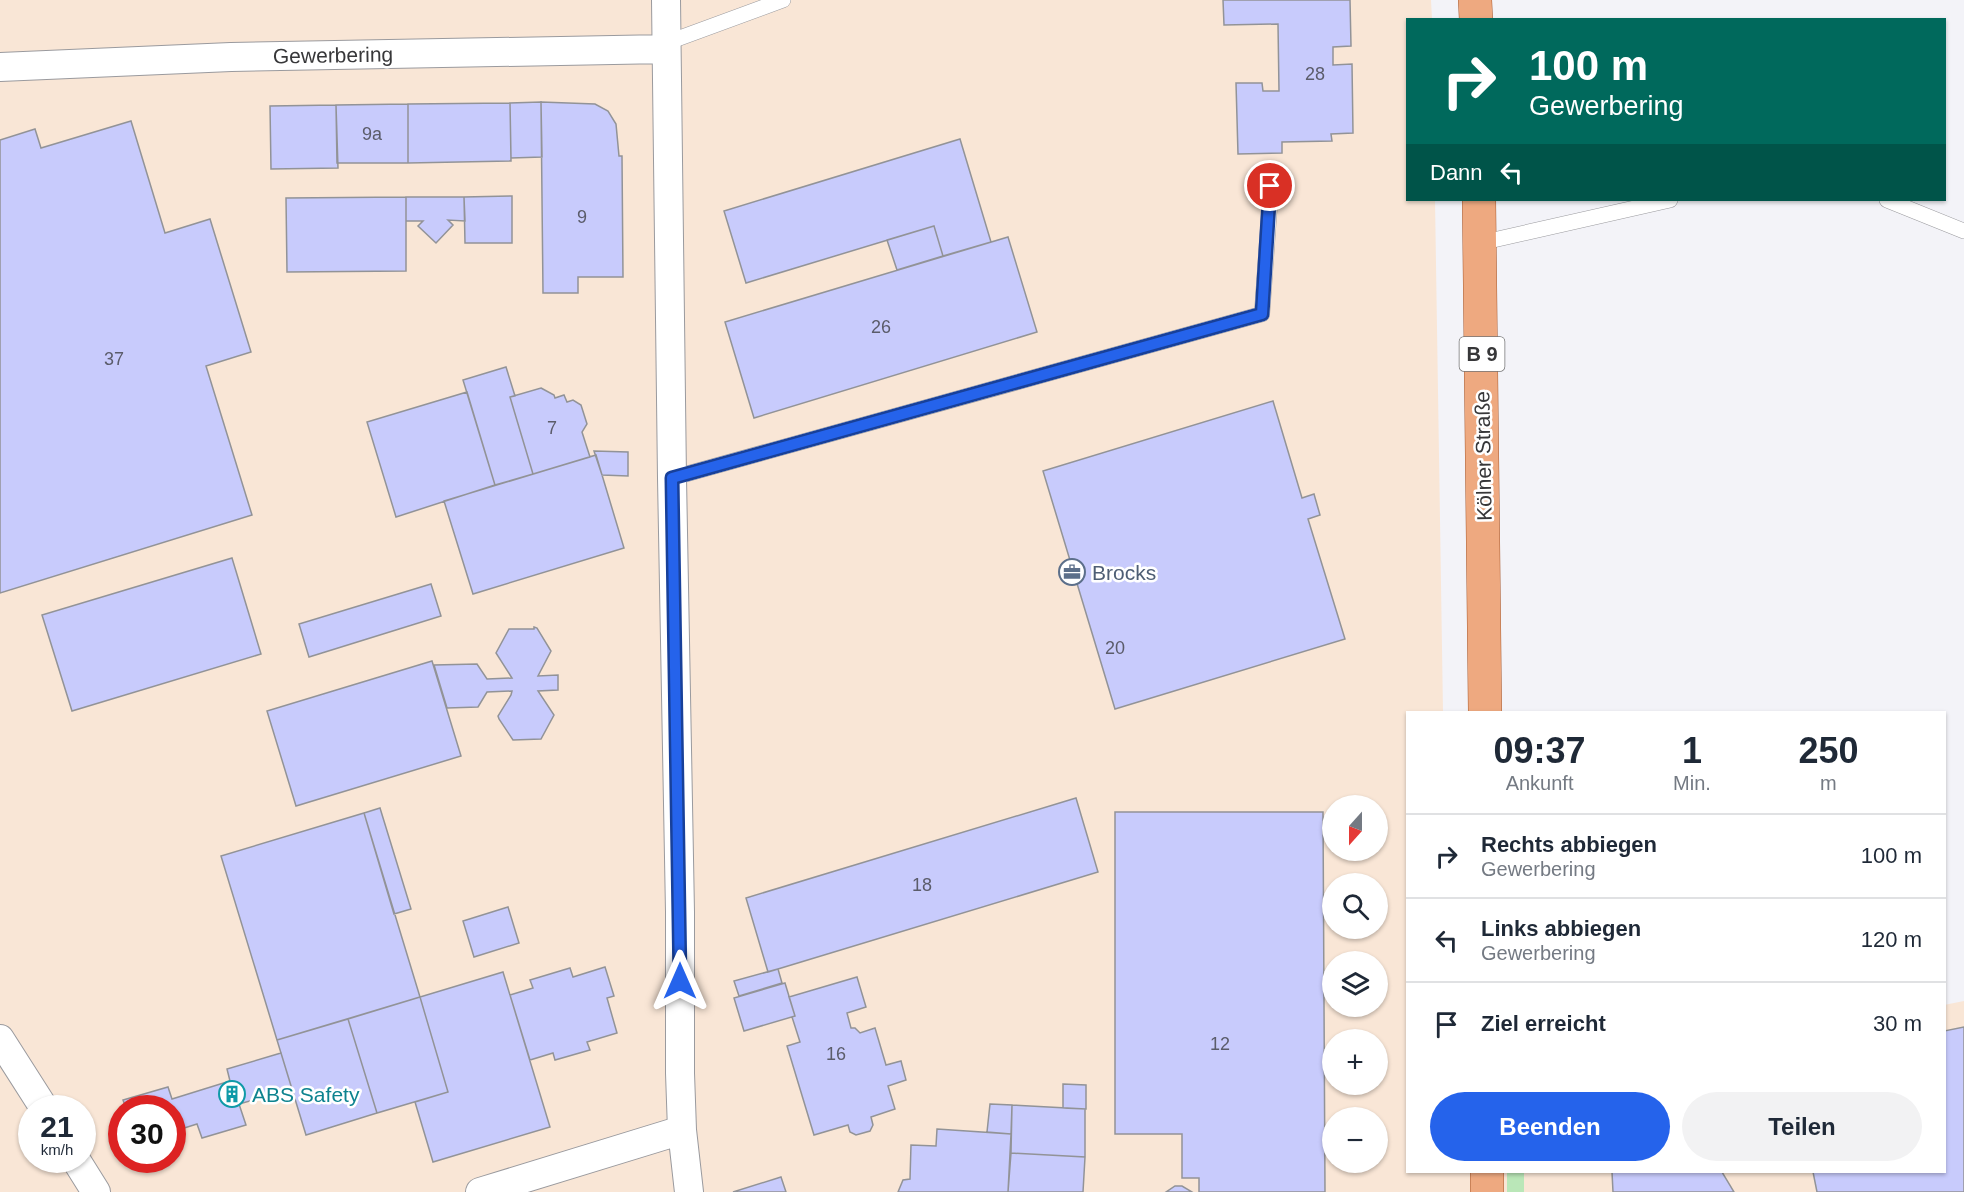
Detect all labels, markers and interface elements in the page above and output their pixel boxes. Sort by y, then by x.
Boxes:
street label: Gewerbering [273,42,393,68]
icon: right [1430,42,1508,120]
text: 100 m [1529,42,1648,89]
house number: 28 [1305,64,1325,84]
text: Gewerbering [1529,91,1684,121]
house number: 9a [362,124,383,144]
icon: left [1495,156,1528,189]
pin [1244,160,1295,211]
text: Dann [1430,160,1483,185]
icon: arrive [1253,169,1286,202]
house number: 9 [577,207,587,227]
house number: 26 [871,317,891,337]
road number: B 9 [1460,337,1504,371]
house number: 37 [104,349,124,369]
street label: Kölner Straße [1470,391,1496,521]
house number: 7 [547,418,557,438]
office icon: Brocks [1057,557,1087,587]
place label: Brocks [1092,561,1156,584]
house number: 20 [1105,638,1125,658]
text: 09:37 [1494,730,1586,771]
text: 1 [1682,730,1702,771]
text: 250 [1798,730,1858,771]
text: Ankunft [1506,772,1573,794]
text: Min. [1673,772,1711,794]
text: m [1820,772,1837,794]
north arrow [1322,795,1388,861]
map controls [1322,795,1388,1173]
text: Rechts abbiegen [1481,832,1657,857]
icon: right [1430,840,1463,873]
text: 100 m [1861,843,1922,868]
text: Gewerbering [1481,858,1596,880]
button: search [1322,873,1388,939]
house number: 18 [912,875,932,895]
text: Links abbiegen [1481,916,1641,941]
icon: left [1430,924,1463,957]
text: 120 m [1861,927,1922,952]
text: Gewerbering [1481,942,1596,964]
position arrow [648,949,712,1013]
button: layers [1322,951,1388,1017]
icon: arrive [1430,1008,1463,1041]
text: Ziel erreicht [1481,1011,1606,1036]
text: 30 m [1873,1011,1922,1036]
button: + [1322,1029,1388,1095]
house number: 12 [1210,1034,1230,1054]
house number: 16 [826,1044,846,1064]
building icon: ABS Safety [217,1079,247,1109]
place label: ABS Safety [252,1083,360,1106]
button: Beenden [1430,1092,1670,1161]
button: Teilen [1682,1092,1922,1161]
speed limit sign: 30 [108,1095,186,1173]
button: − [1322,1107,1388,1173]
text: 21 [40,1110,74,1143]
text: km/h [41,1141,73,1158]

